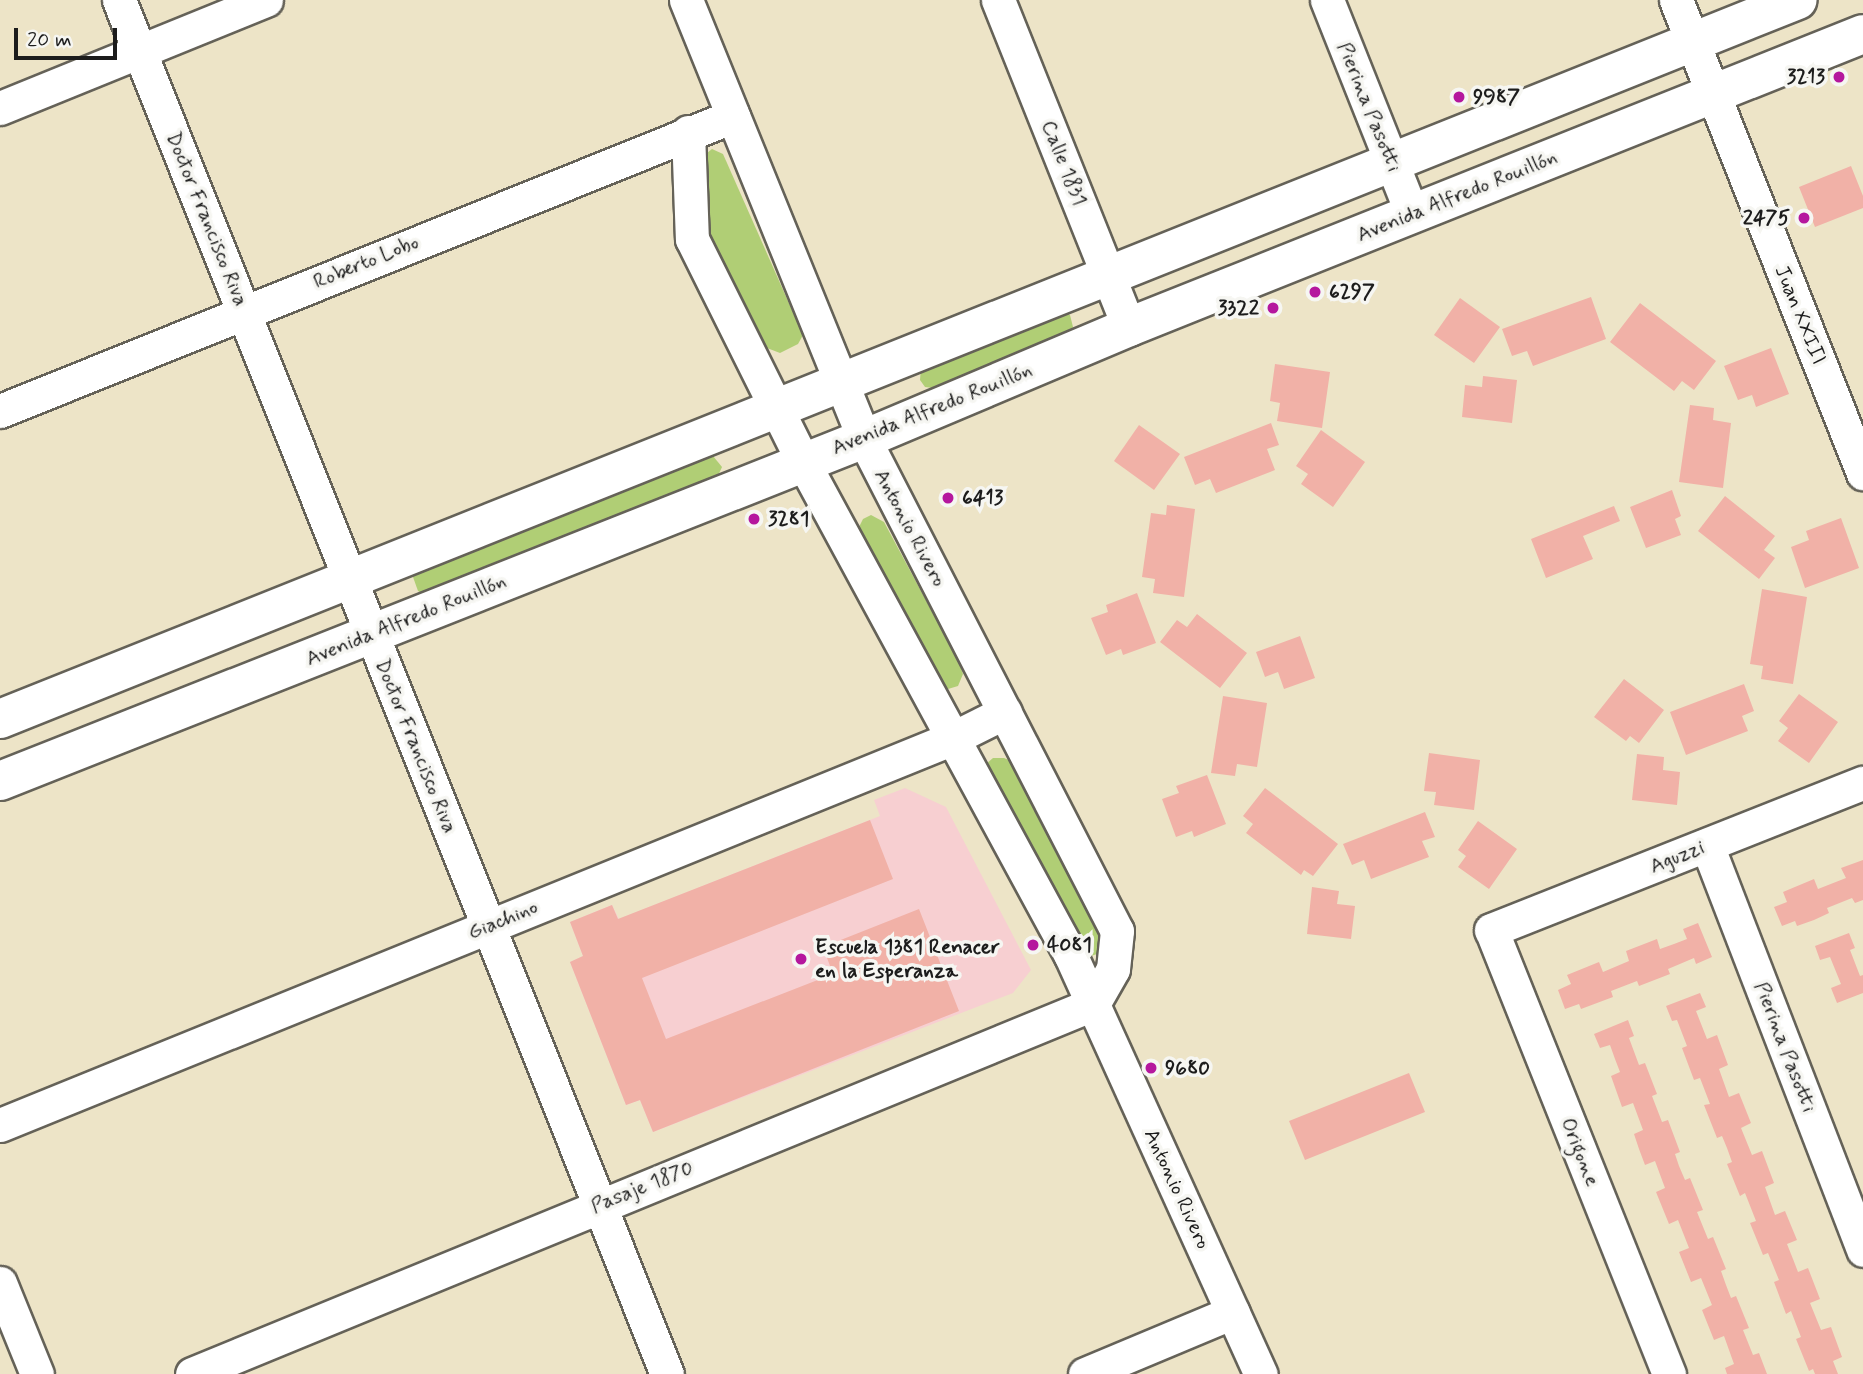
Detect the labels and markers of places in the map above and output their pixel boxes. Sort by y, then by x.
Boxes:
place label: 3213 [1787,64,1825,90]
marker: 3213 [1831,69,1847,85]
place label: 9987 [1473,84,1520,110]
marker: 9987 [1451,89,1467,105]
place label: 2475 [1743,205,1790,231]
marker: 2475 [1796,210,1812,226]
place label: 6297 [1329,279,1375,305]
marker: 6297 [1307,284,1323,300]
place label: 3322 [1218,295,1259,321]
marker: 3322 [1265,300,1281,316]
place label: 6413 [962,485,1003,511]
marker: 6413 [940,490,956,506]
place label: 3281 [768,506,809,532]
marker: 3281 [746,511,762,527]
place label: 4081 [1047,932,1092,958]
place label: Escuela 1381 Renacer en la Esperanza [815,934,1000,984]
marker: 4081 [1025,937,1041,953]
marker: Escuela 1381 Renacer en la Esperanza [793,951,809,967]
place label: 9680 [1165,1055,1210,1081]
marker: 9680 [1143,1060,1159,1076]

